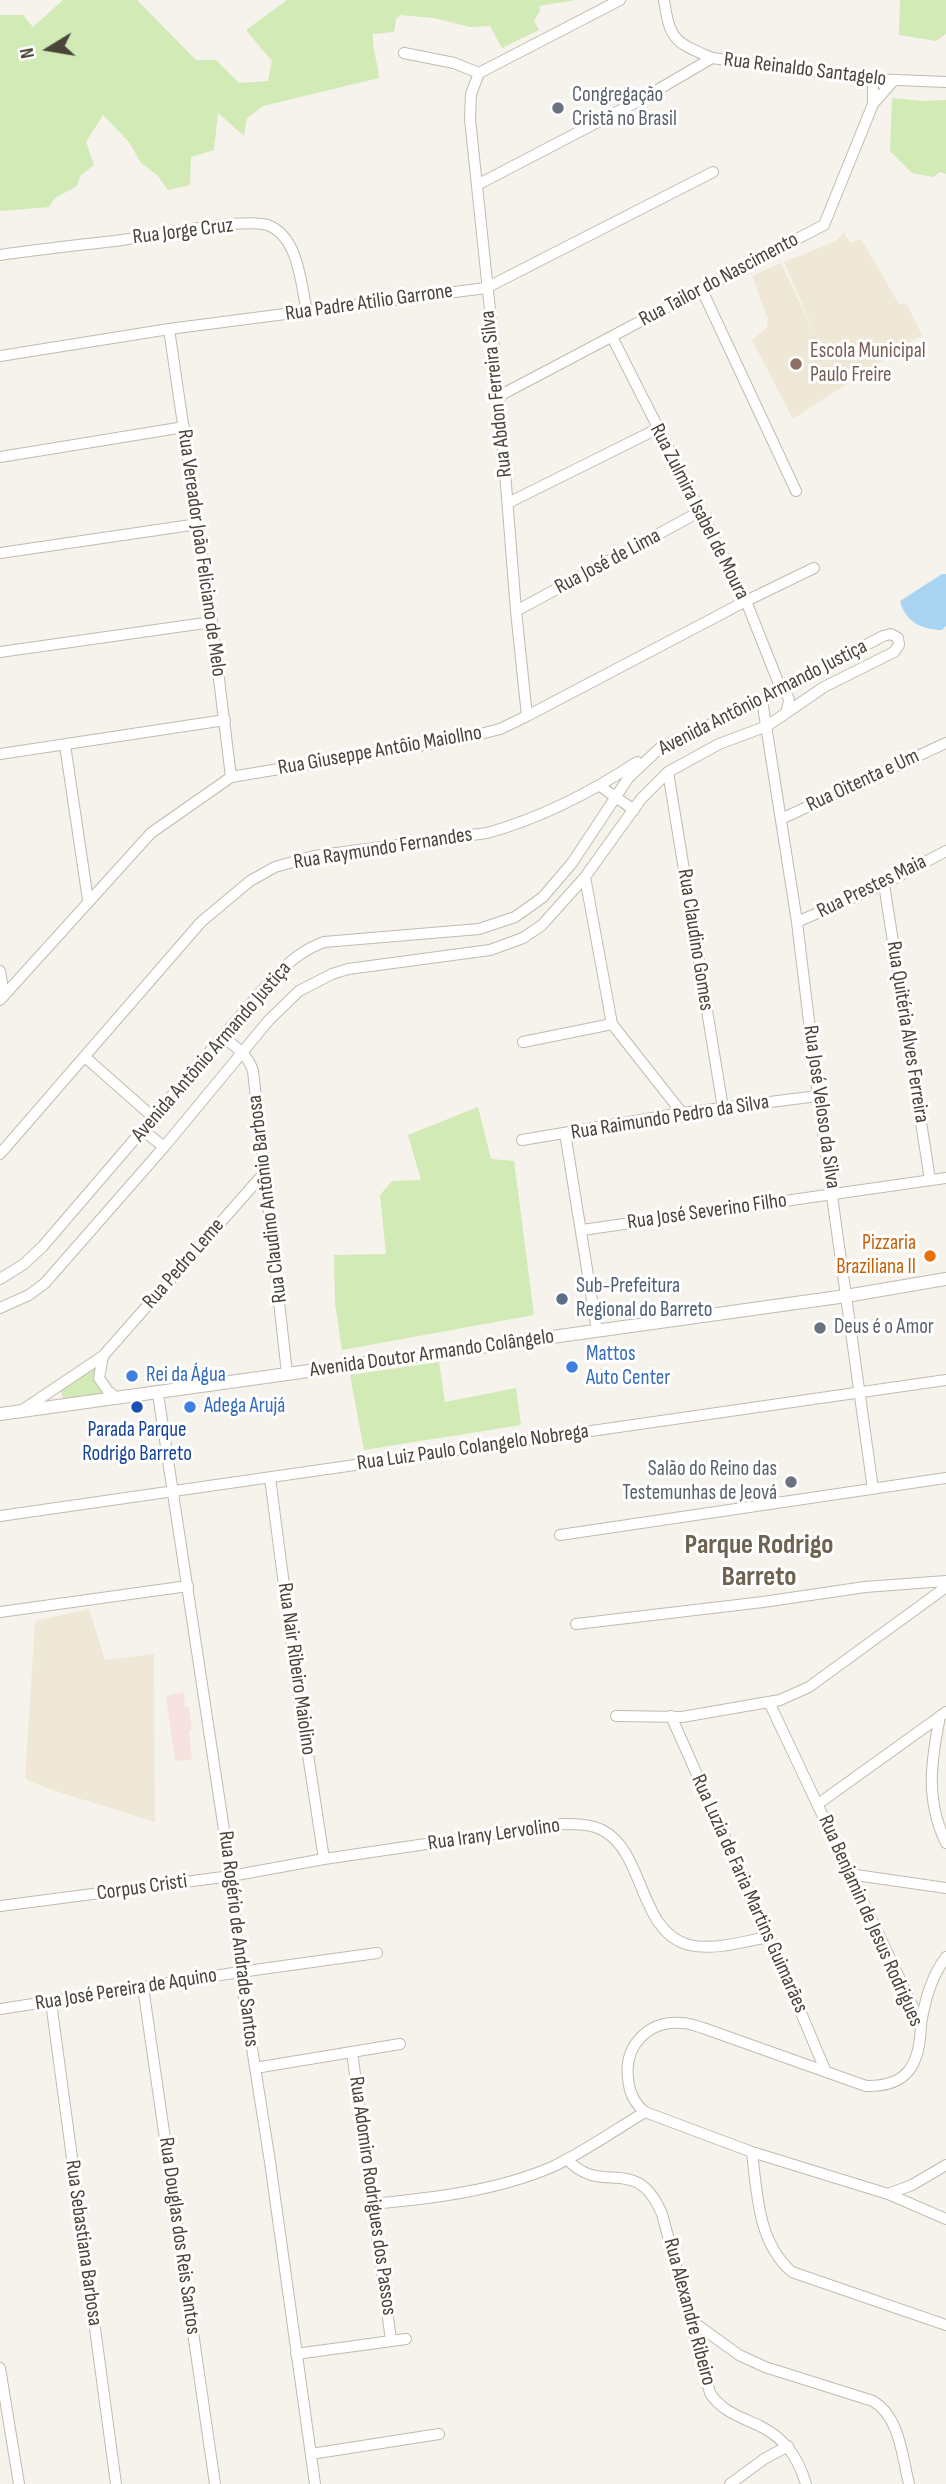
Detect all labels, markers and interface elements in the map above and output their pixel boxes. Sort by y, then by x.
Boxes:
north arrow [14,14,84,84]
text: N [16,46,40,60]
street label: Rua Reinaldo Santagelo [722,48,888,92]
place label: Congregação Cristã no Brasil [572,83,677,133]
marker: Congregação Cristã no Brasil [550,100,566,116]
street label: Rua Jorge Cruz [131,213,235,251]
street label: Rua Tailor do Nascimento [635,227,803,333]
street label: Rua Padre Atilio Garrone [284,279,454,327]
street label: Rua Abdon Ferreira Silva [476,309,518,479]
place label: Escola Municipal Paulo Freire [810,339,926,389]
marker: Escola Municipal Paulo Freire [788,356,804,372]
street label: Rua Zulmira Isabel de Moura [644,420,754,604]
street label: Rua Vereador João Feliciano de Melo [171,428,231,678]
street label: Rua José de Lima [551,524,665,600]
street label: Avenida Antônio Armando Justiça [655,634,871,762]
street label: Rua Giuseppe Antôio Maiollno [276,721,484,781]
street label: Rua Oitenta e Um [803,744,923,818]
street label: Rua Raymundo Fernandes [292,822,474,876]
street label: Rua Prestes Maia [813,850,931,924]
street label: Rua Claudino Gomes [671,867,719,1013]
street label: Rua Quitéria Alves Ferreira [880,939,934,1125]
street label: Avenida Antônio Armando Justiça [127,957,297,1147]
street label: Rua José Veloso da Silva [797,1024,845,1190]
street label: Rua Raimundo Pedro da Silva [569,1090,771,1146]
street label: Rua Claudino Antônio Barbosa [243,1094,293,1304]
street label: Rua José Severino Filho [626,1188,788,1236]
street label: Rua Pedro Leme [138,1214,230,1314]
place label: Pizzaria Braziliana II [836,1231,916,1281]
marker: Pizzaria Braziliana II [922,1248,938,1264]
place label: Sub-Prefeitura Regional do Barreto [576,1274,713,1324]
marker: Sub-Prefeitura Regional do Barreto [554,1291,570,1307]
place label: Deus é o Amor [834,1315,934,1341]
marker: Deus é o Amor [812,1320,828,1336]
street label: Avenida Doutor Armando Colângelo [308,1324,556,1384]
place label: Mattos Auto Center [586,1342,670,1392]
marker: Mattos Auto Center [564,1359,580,1375]
place label: Rei da Água [146,1363,226,1389]
marker: Rei da Água [124,1368,140,1384]
place label: Adega Arujá [204,1394,285,1420]
marker: Parada Parque Rodrigo Barreto [129,1399,145,1415]
marker: Adega Arujá [182,1399,198,1415]
place label: Parada Parque Rodrigo Barreto [82,1418,192,1468]
street label: Rua Luiz Paulo Colangelo Nobrega [356,1419,590,1477]
place label: Salão do Reino das Testemunhas de Jeová [622,1457,777,1507]
marker: Salão do Reino das Testemunhas de Jeová [783,1474,799,1490]
district label: Parque Rodrigo Barreto [685,1529,833,1595]
street label: Rua Nair Ribeiro Maiolino [271,1581,321,1757]
street label: Rua Luzia de Faria Martins Guimarães [685,1771,813,2017]
street label: Rua Benjamin de Jesus Rodrigues [812,1811,928,2031]
street label: Rua Irany Lervolino [426,1813,562,1857]
street label: Rua Rogério de Andrade Santos [212,1830,264,2048]
street label: Corpus Cristi [95,1869,189,1907]
street label: Rua José Pereira de Aquino [33,1963,219,2017]
street label: Rua Adomiro Rodrigues dos Passos [343,2075,401,2317]
street label: Rua Douglas dos Reis Santos [153,2136,205,2336]
street label: Rua Sebastiana Barbosa [59,2159,107,2327]
street label: Rua Alexandre Ribeiro [657,2236,721,2388]

